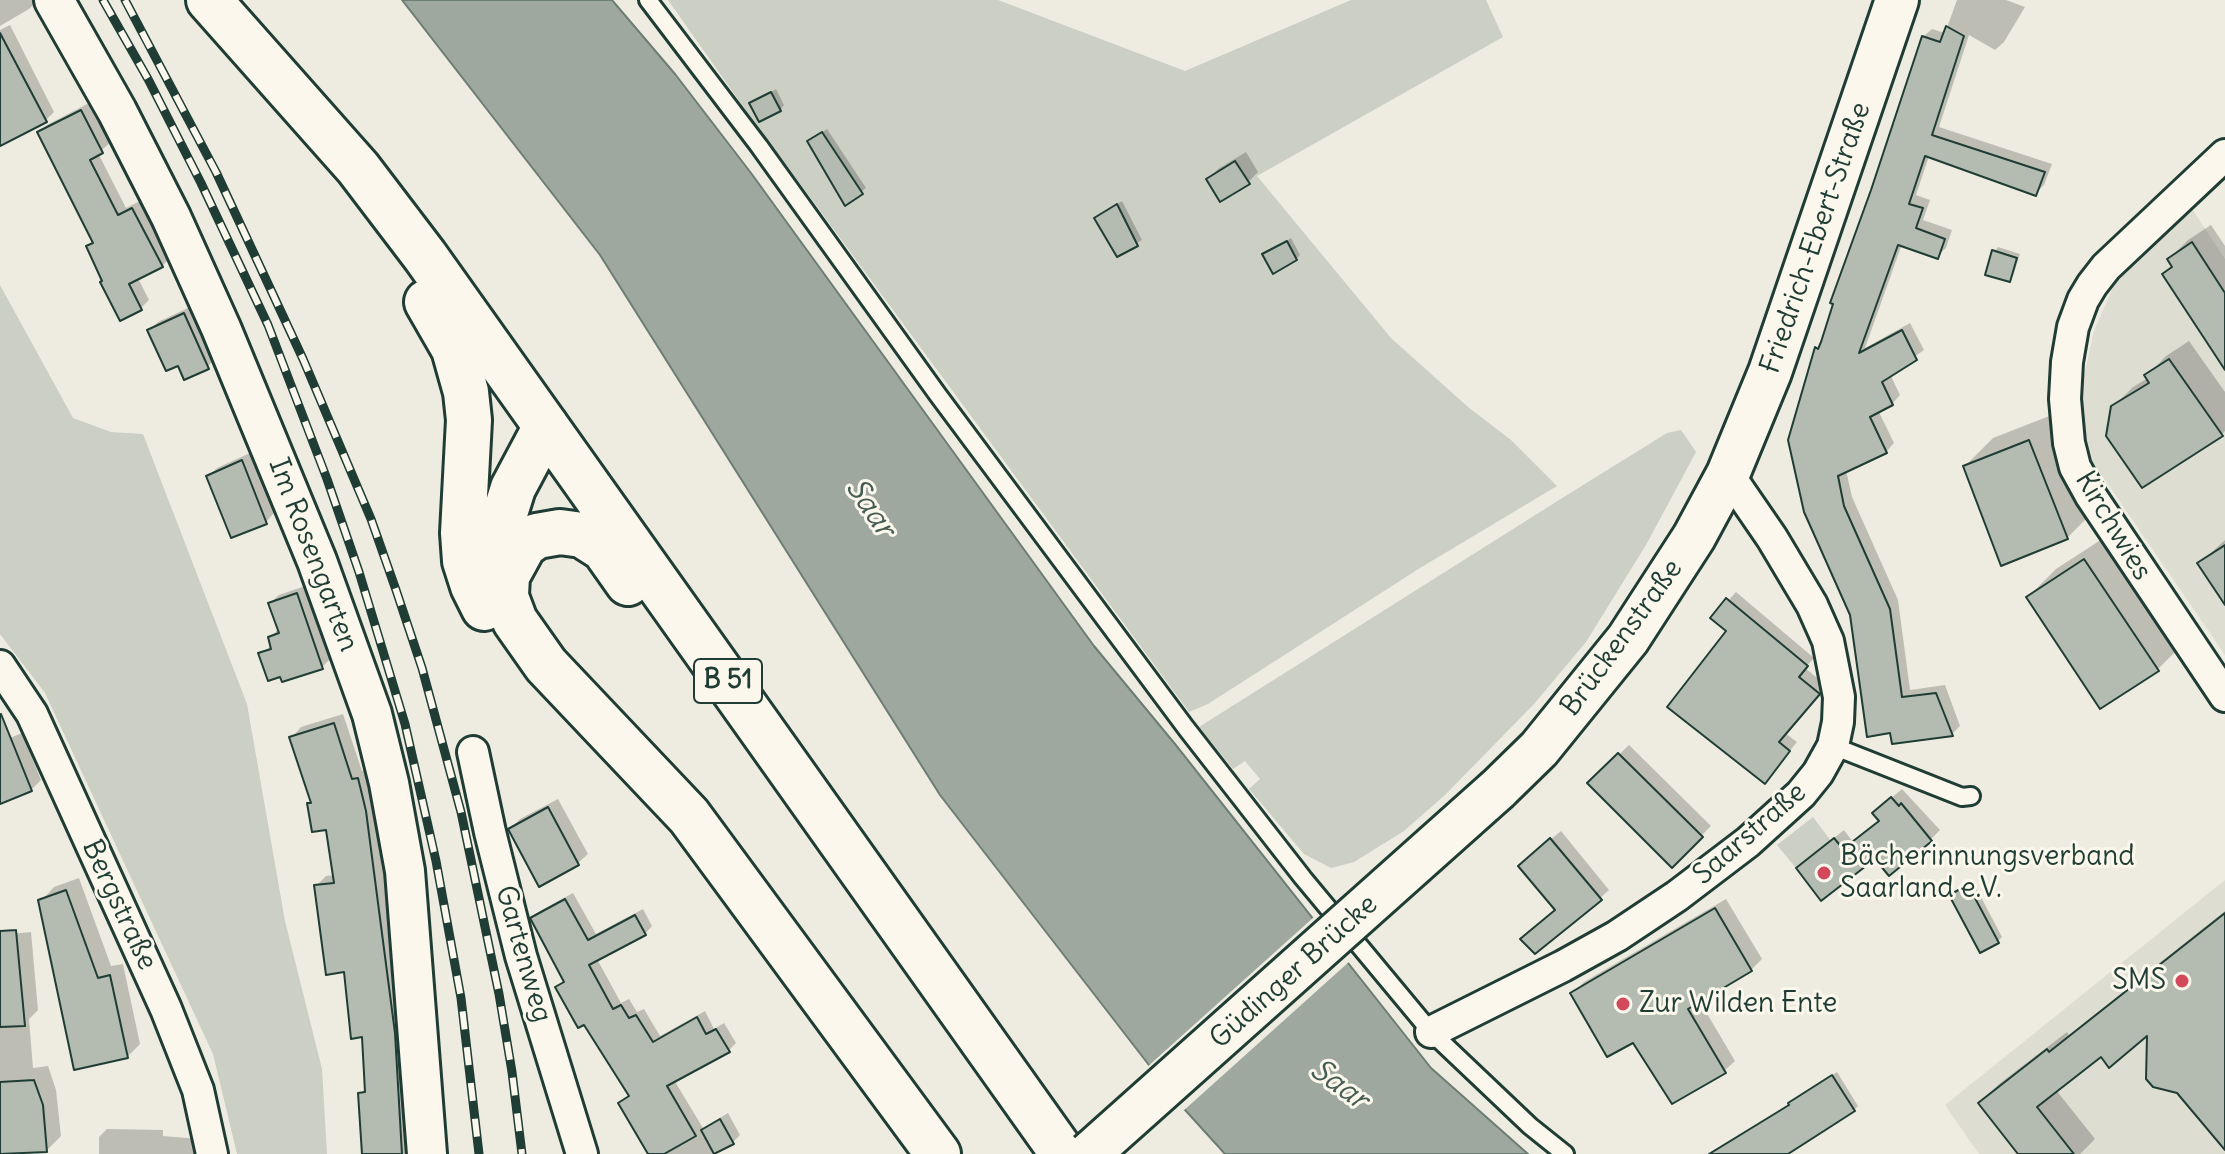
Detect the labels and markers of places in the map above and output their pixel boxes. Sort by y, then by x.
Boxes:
place label: Bächerinnungsverband Saarland e.V. [1840,840,2135,906]
marker: Bächerinnungsverband Saarland e.V. [1815,864,1833,882]
place label: SMS [2112,964,2166,998]
marker: SMS [2173,972,2191,990]
place label: Zur Wilden Ente [1639,987,1837,1021]
marker: Zur Wilden Ente [1614,995,1632,1013]

